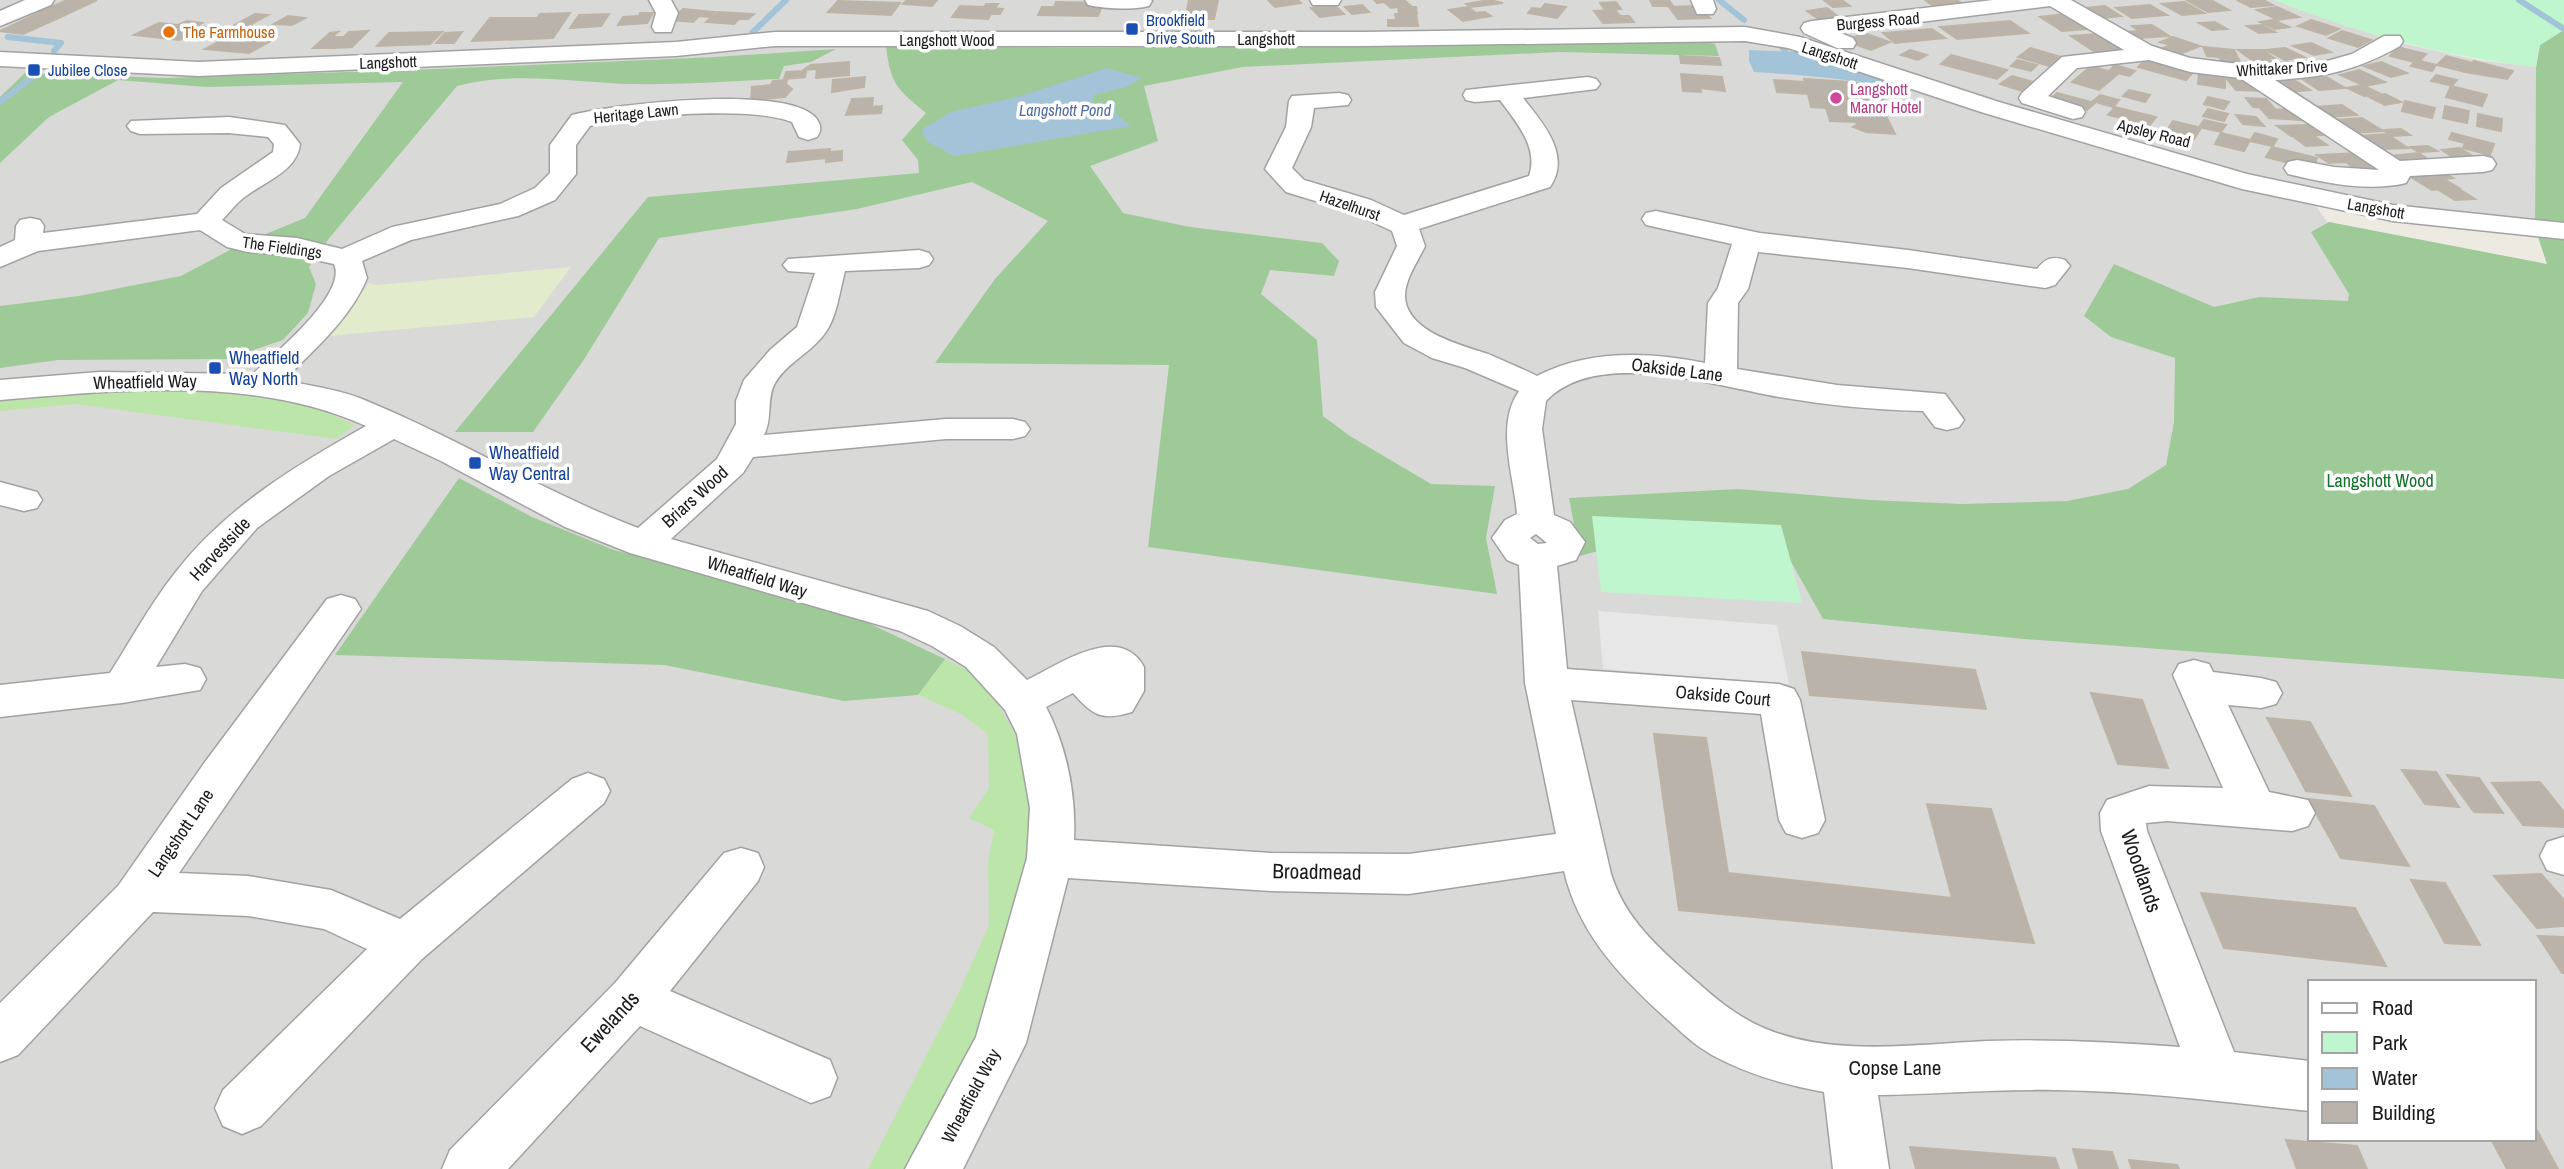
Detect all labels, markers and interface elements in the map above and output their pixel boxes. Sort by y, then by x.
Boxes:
street label: Burgess Road [1836,6,1920,36]
place label: Brookfield Drive South [1146,9,1215,49]
place label: The Farmhouse [183,21,275,43]
marker: Brookfield Drive South [1124,21,1140,37]
marker: The Farmhouse [161,24,177,40]
street label: Langshott [1237,28,1295,50]
street label: Langshott Wood [899,29,995,51]
street label: Langshott [1799,36,1861,74]
street label: Langshott [359,50,418,74]
street label: Whittaker Drive [2236,55,2328,81]
place label: Jubilee Close [48,59,128,81]
marker: Jubilee Close [26,62,42,78]
place label: Langshott Manor Hotel [1850,78,1922,118]
marker: Langshott Manor Hotel [1828,90,1844,106]
street label: Heritage Lawn [592,98,680,128]
water label: Langshott Pond [1019,99,1112,121]
street label: Apsley Road [2114,113,2193,153]
street label: Hazelhurst [1317,184,1384,226]
street label: Langshott [2346,192,2407,224]
street label: The Fieldings [241,231,323,263]
place label: Wheatfield Way North [229,345,300,391]
street label: Oakside Lane [1630,351,1724,388]
marker: Wheatfield Way North [207,360,223,376]
street label: Wheatfield Way [93,368,198,395]
place label: Wheatfield Way Central [489,440,570,486]
marker: Wheatfield Way Central [467,455,483,471]
street label: Briars Wood [656,460,733,533]
park label: Langshott Wood [2326,468,2434,493]
street label: Harvestside [184,511,256,586]
street label: Wheatfield Way [704,549,811,604]
street label: Oakside Court [1675,679,1772,712]
street label: Langshott Lane [142,784,219,882]
street label: Woodlands [2114,826,2169,916]
street label: Broadmead [1272,856,1362,887]
legend [2308,980,2536,1141]
street label: Ewelands [574,984,646,1059]
text: Road [2372,993,2413,1022]
text: Park [2372,1028,2408,1057]
street label: Wheatfield Way [935,1044,1006,1147]
street label: Copse Lane [1849,1053,1941,1082]
text: Water [2372,1063,2418,1092]
text: Building [2372,1098,2436,1127]

